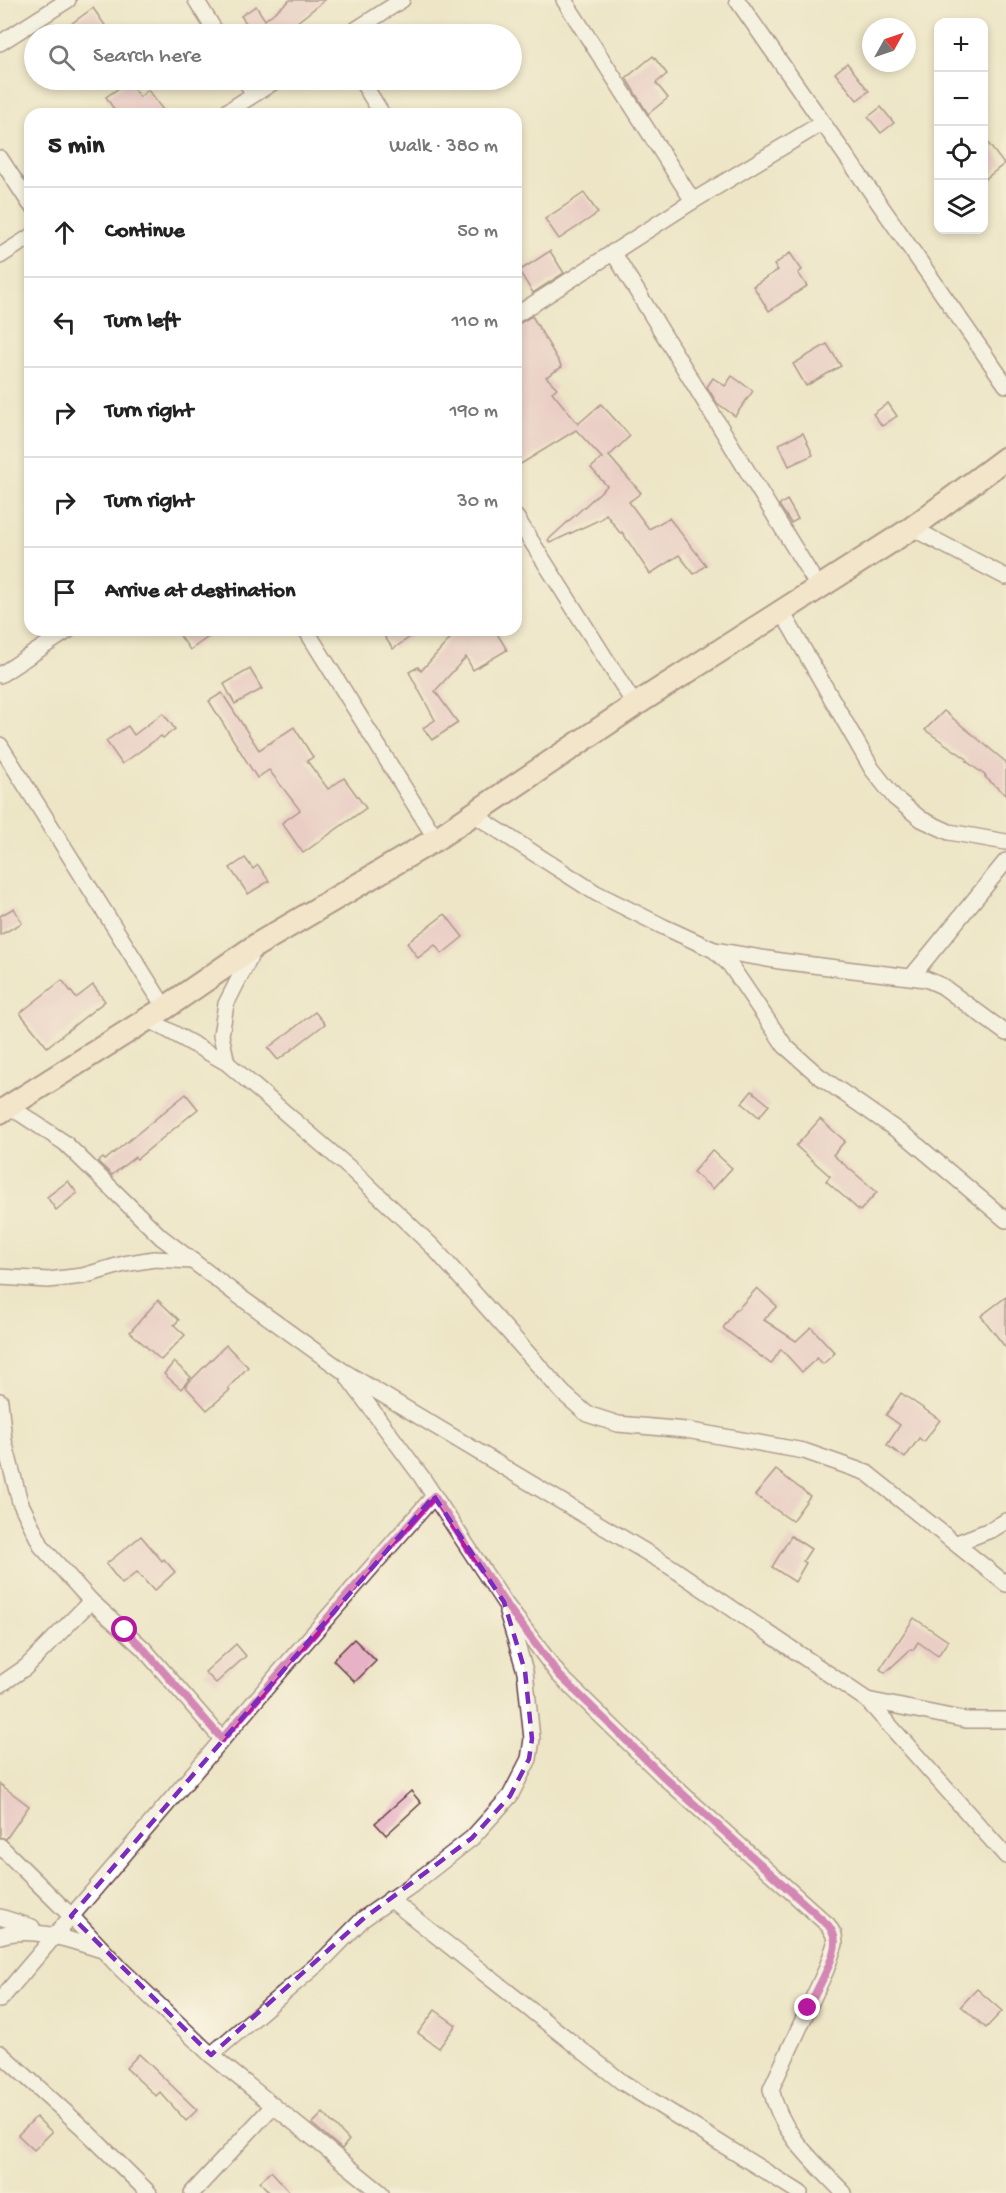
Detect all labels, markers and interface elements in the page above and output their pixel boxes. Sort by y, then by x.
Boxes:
north arrow [862,18,916,72]
map controls [934,18,988,234]
button: + [934,18,988,72]
search box [24,24,522,90]
icon: search [45,41,78,74]
text: Search here [93,44,201,70]
button: − [934,72,988,126]
button: locate [934,126,988,180]
text: 5 min [48,132,104,163]
text: Walk · 380 m [389,136,498,159]
button: layers [934,180,988,234]
icon: ahead [48,216,81,249]
text: Continue [105,219,185,245]
text: 50 m [457,221,498,244]
icon: left [48,306,81,339]
text: Turn left [105,309,179,335]
text: 110 m [452,311,498,334]
icon: right [48,396,81,429]
text: Turn right [105,399,193,425]
text: 190 m [450,401,498,424]
icon: right [48,486,81,519]
text: Turn right [105,489,193,515]
text: 30 m [457,491,498,514]
icon: arrive [48,576,81,609]
text: Arrive at destination [105,579,295,605]
route start [111,1616,137,1642]
route end [794,1994,820,2020]

